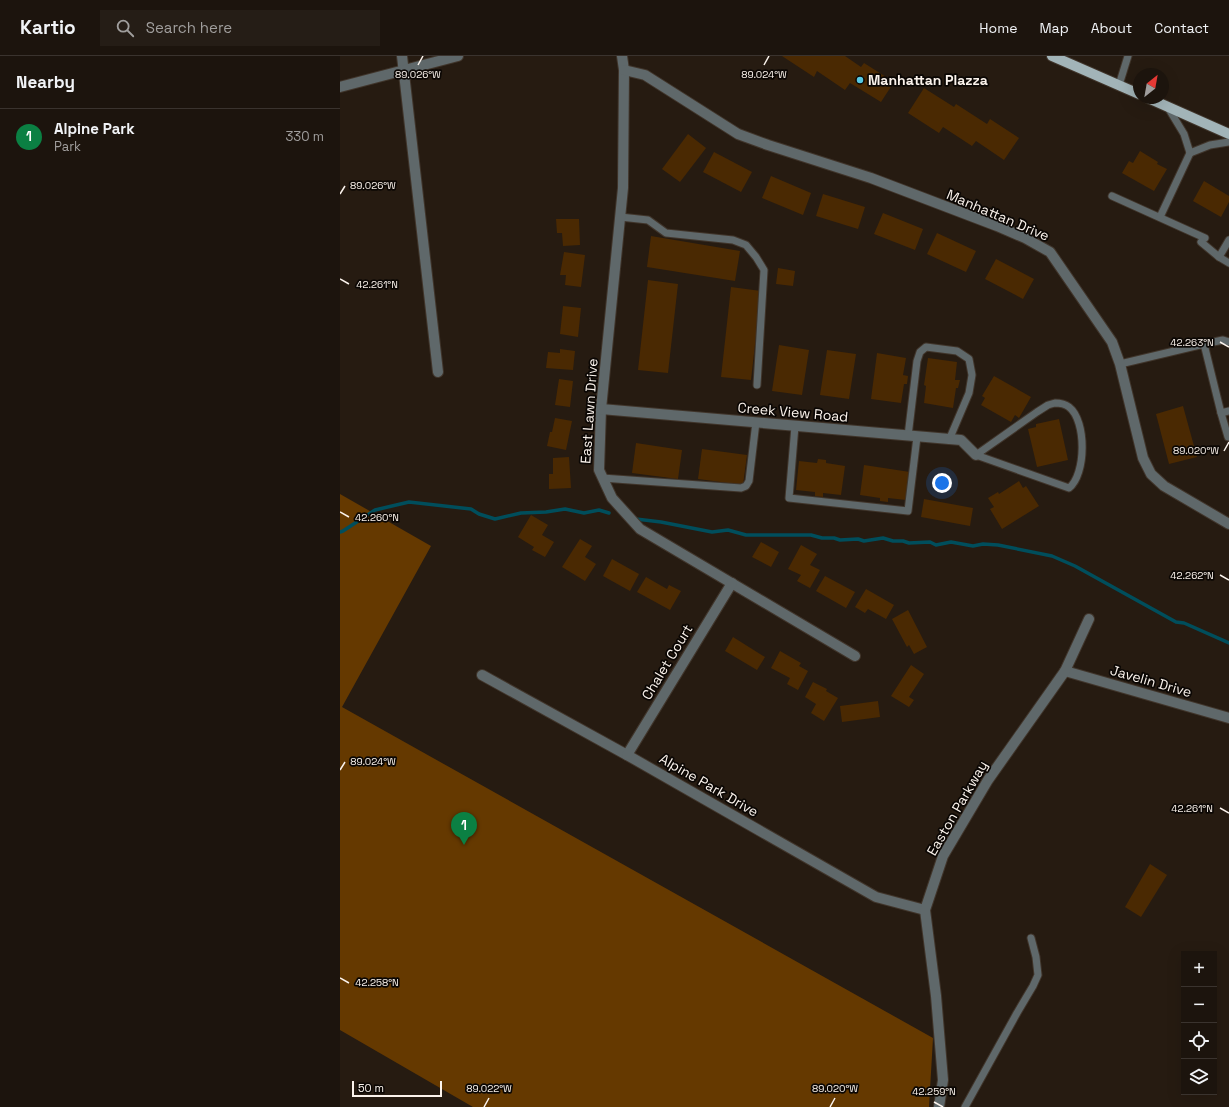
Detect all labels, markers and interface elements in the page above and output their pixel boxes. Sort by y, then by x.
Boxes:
search box [100,10,380,46]
text: Kartio [20,15,76,40]
icon: search [114,17,136,39]
text: Search here [146,18,232,37]
text: Home [979,19,1017,37]
text: Map [1039,19,1069,37]
text: About [1091,19,1132,37]
text: Contact [1154,19,1209,37]
text: 89.026°W [395,68,441,81]
text: 89.024°W [741,68,787,81]
north arrow [1133,68,1169,104]
text: Nearby [16,71,75,93]
place label: Manhattan Plazza [868,71,988,89]
marker: Manhattan Plazza [855,75,865,85]
text: Alpine Park [54,119,135,138]
text: 1 [26,128,32,145]
text: 330 m [285,128,324,145]
text: Park [54,138,81,155]
text: 89.026°W [350,179,396,192]
street label: Manhattan Drive [944,185,1052,245]
text: 42.261°N [356,278,398,291]
text: 42.263°N [1170,336,1214,349]
street label: East Lawn Drive [576,358,602,464]
street label: Creek View Road [737,398,849,426]
text: 89.020°W [1173,444,1219,457]
your location [932,473,952,493]
text: 42.260°N [355,511,399,524]
text: 42.262°N [1170,569,1214,582]
street label: Chalet Court [637,621,697,703]
street label: Javelin Drive [1108,661,1194,701]
street label: Alpine Park Drive [656,749,762,821]
text: 89.024°W [350,755,396,768]
street label: Easton Parkway [923,757,991,859]
text: 42.261°N [1171,802,1213,815]
pin: 1 [451,812,477,845]
map controls [1181,951,1217,1095]
button: + [1181,951,1217,987]
text: 42.258°N [355,976,399,989]
button: − [1181,987,1217,1023]
button: locate [1181,1023,1217,1059]
button: layers [1181,1059,1217,1095]
scale bar [352,1079,442,1098]
text: 50 m [358,1081,384,1095]
text: 89.022°W [466,1082,512,1095]
text: 89.020°W [812,1082,858,1095]
text: 42.259°N [912,1085,956,1098]

